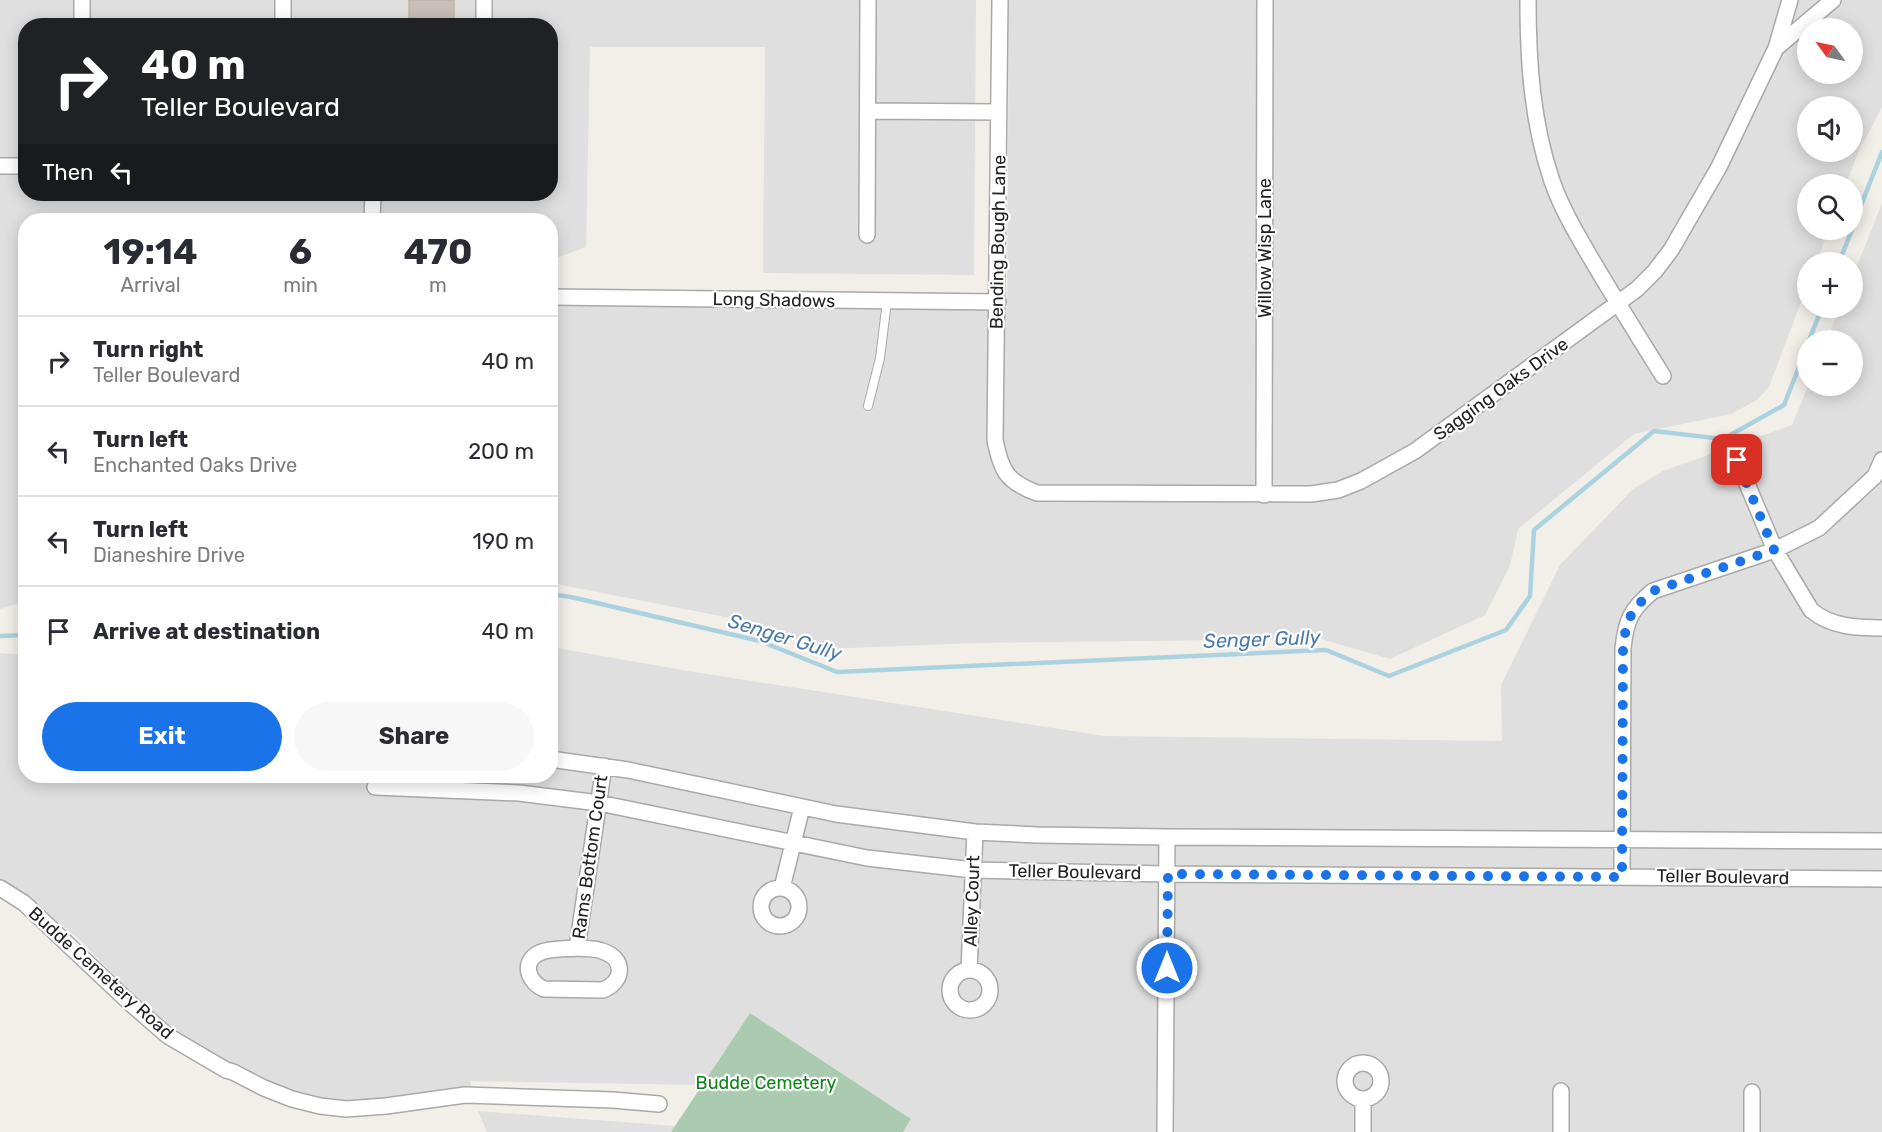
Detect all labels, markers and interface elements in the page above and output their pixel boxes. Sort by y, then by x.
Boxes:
north arrow [1797,18,1863,84]
map controls [1797,18,1863,396]
text: 40 m [141,40,246,90]
icon: right [42,42,120,120]
text: Teller Boulevard [141,91,340,123]
button: sound [1797,96,1863,162]
street label: Bending Bough Lane [985,155,1011,329]
icon: left [105,156,138,189]
text: Then [42,159,93,186]
button: search [1797,174,1863,240]
street label: Willow Wisp Lane [1254,178,1276,318]
text: 19:14 [104,230,198,273]
text: 6 [289,230,312,273]
text: 470 [404,230,472,273]
button: + [1797,252,1863,318]
text: Arrival [121,273,181,297]
text: min [283,273,318,297]
text: m [429,273,447,297]
street label: Long Shadows [713,288,835,312]
button: − [1797,330,1863,396]
street label: Sagging Oaks Drive [1429,333,1573,445]
text: Turn right [93,336,203,363]
icon: right [42,345,75,378]
text: 40 m [481,348,534,375]
text: Teller Boulevard [93,363,240,387]
text: Turn left [93,426,188,453]
pin [1711,434,1762,485]
icon: left [42,435,75,468]
text: 200 m [468,438,534,465]
icon: arrive [1720,443,1753,476]
text: Enchanted Oaks Drive [93,453,297,477]
text: Turn left [93,516,188,543]
icon: left [42,525,75,558]
text: 190 m [473,528,534,555]
text: Dianeshire Drive [93,543,245,567]
water label: Senger Gully [725,608,846,666]
icon: arrive [42,615,75,648]
text: Arrive at destination [93,618,320,645]
text: 40 m [481,618,534,645]
water label: Senger Gully [1203,625,1322,653]
button: Exit [42,702,282,771]
button: Share [294,702,534,771]
street label: Rams Bottom Court [568,774,612,940]
street label: Alley Court [959,855,985,947]
street label: Teller Boulevard [1008,860,1142,884]
street label: Teller Boulevard [1656,865,1790,889]
street label: Budde Cemetery Road [24,902,178,1044]
position arrow [1135,936,1199,1000]
park label: Budde Cemetery [696,1072,836,1094]

